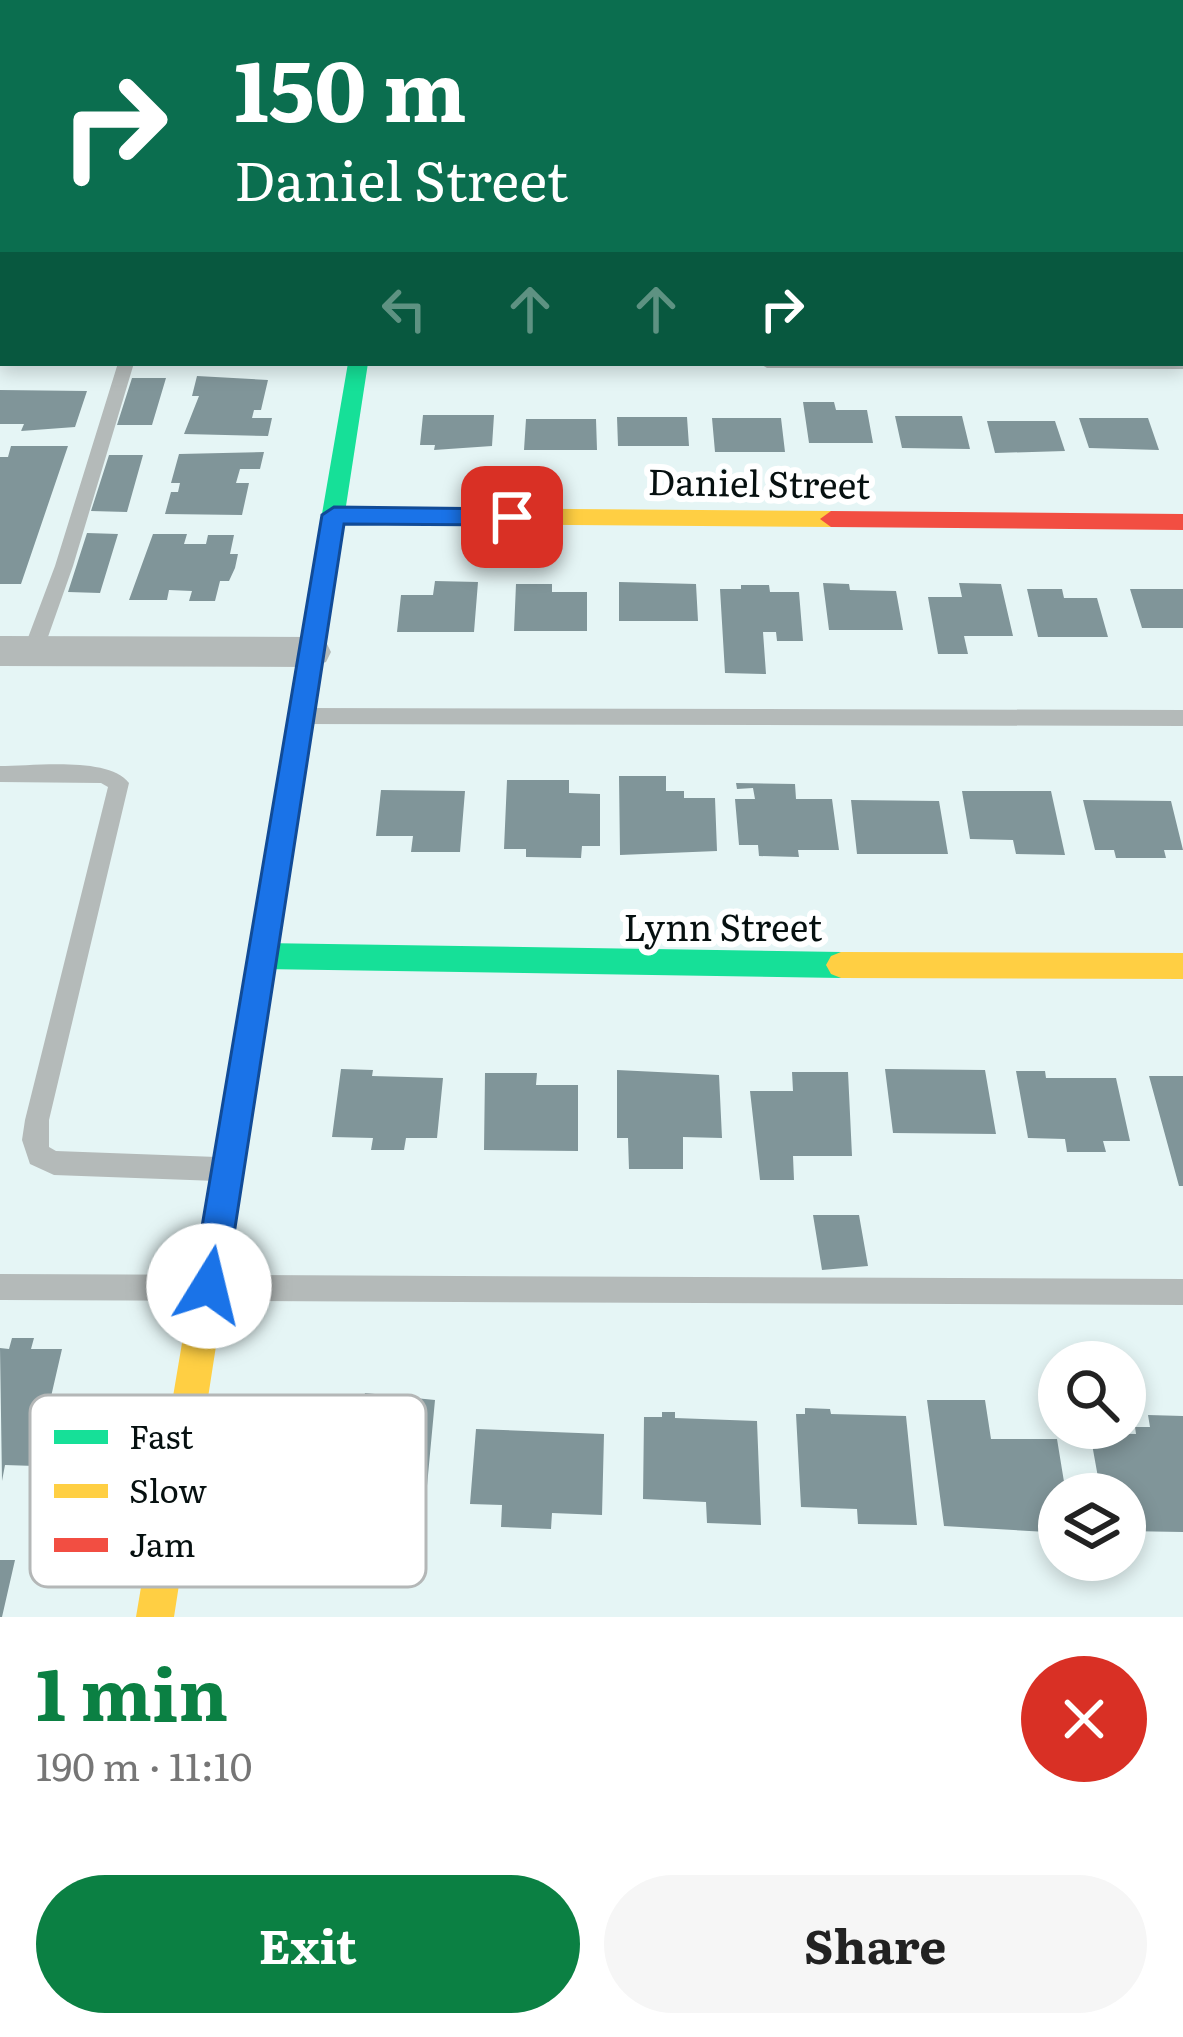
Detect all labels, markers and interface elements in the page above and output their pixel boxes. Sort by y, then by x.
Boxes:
text: 150 m [234,23,467,148]
icon: right [36,48,192,204]
text: Daniel Street [234,137,568,218]
icon: left [371,276,437,342]
icon: ahead [497,276,563,342]
icon: ahead [623,276,689,342]
icon: right [749,276,815,342]
street label: Daniel Street [647,453,871,510]
pin [461,466,563,568]
icon: arrive [479,484,545,550]
street label: Lynn Street [624,899,823,952]
position arrow [146,1223,272,1349]
map controls [1038,1341,1146,1581]
button: search [1038,1341,1146,1449]
legend [30,1395,426,1587]
text: Fast [129,1410,194,1459]
text: Slow [129,1464,207,1513]
button: layers [1038,1473,1146,1581]
text: Jam [129,1518,196,1567]
text: 1 min [36,1636,228,1743]
button: close [1021,1656,1147,1782]
text: 190 m · 11:10 [36,1735,252,1793]
button: Exit [36,1875,580,2013]
button: Share [604,1875,1147,2013]

